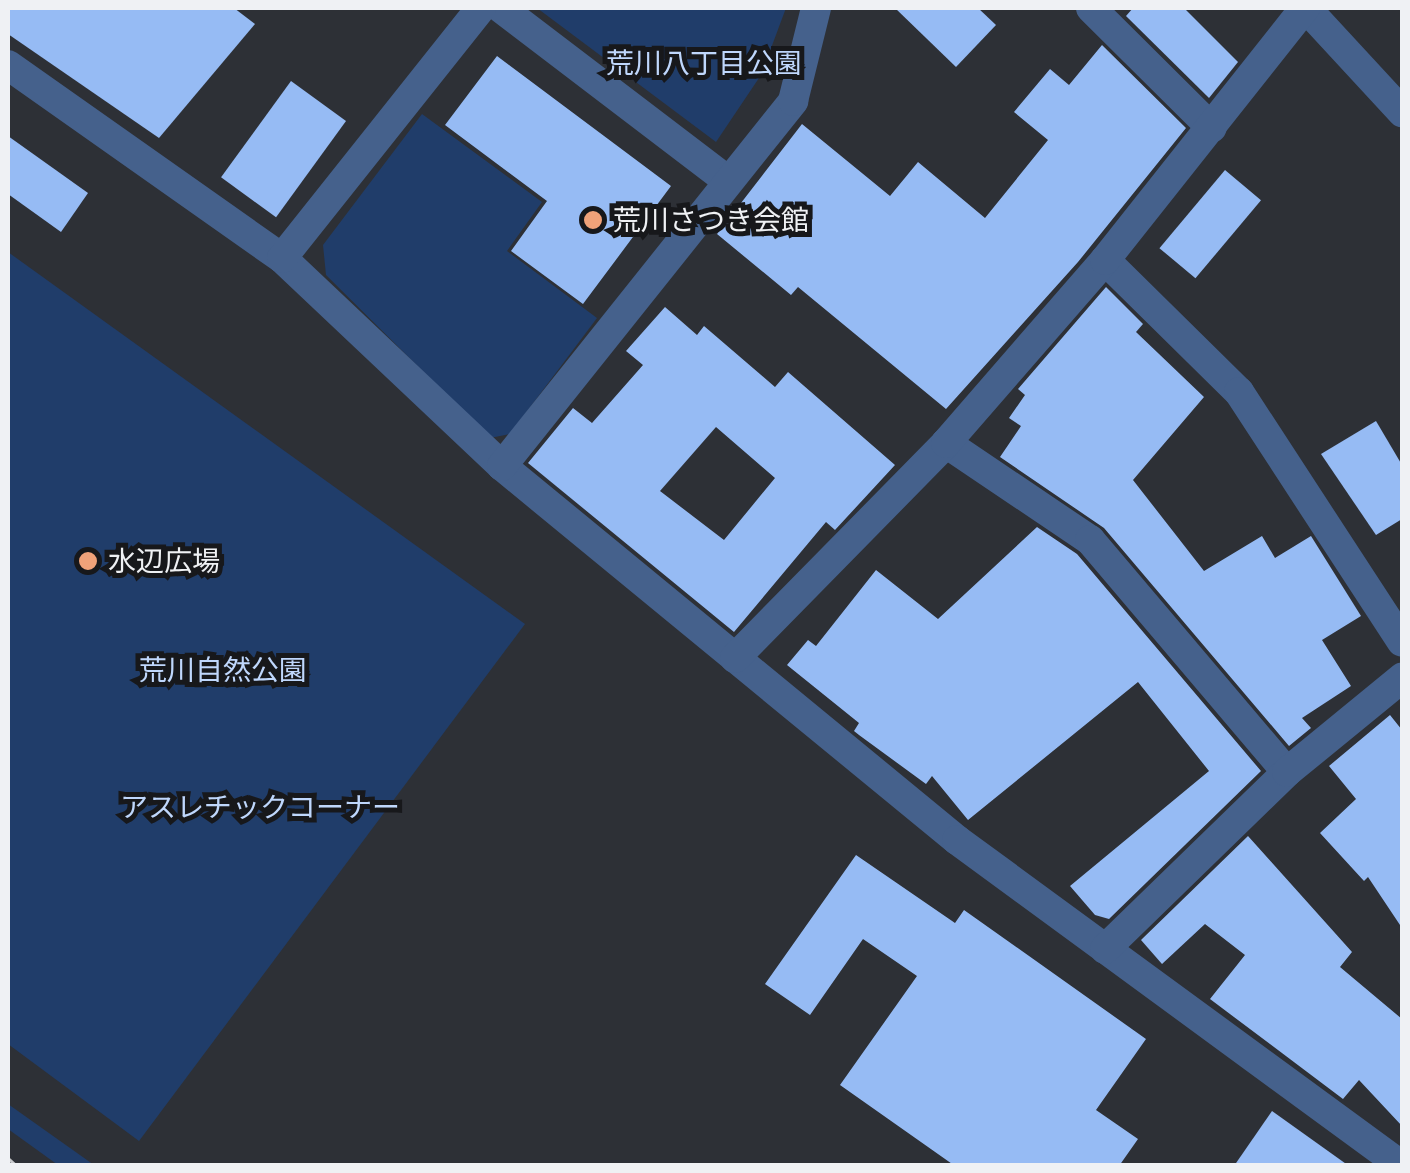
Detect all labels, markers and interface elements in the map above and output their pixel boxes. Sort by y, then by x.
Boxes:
park label: 荒川八丁目公園 [606,46,802,80]
place label: 荒川さつき会館 [613,203,809,237]
marker: 荒川さつき会館 [582,209,604,231]
place label: 水辺広場 [108,544,220,578]
marker: 水辺広場 [77,550,99,572]
park label: 荒川自然公園 [139,653,307,687]
park label: アスレチックコーナー [120,790,400,824]

